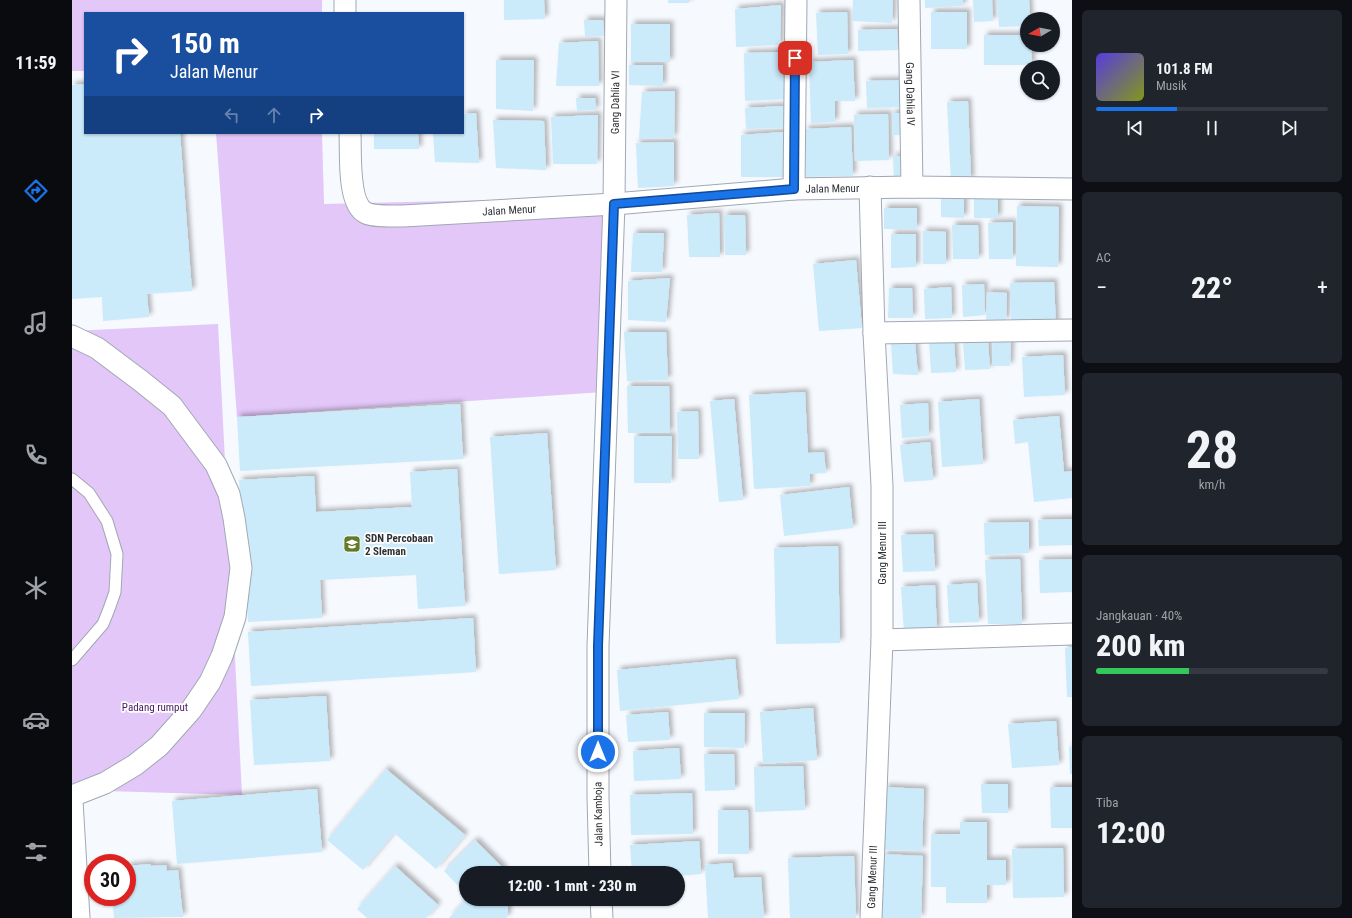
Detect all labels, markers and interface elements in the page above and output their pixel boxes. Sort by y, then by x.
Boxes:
north arrow [1020,12,1060,52]
map controls [1020,12,1060,100]
text: 150 m [170,27,240,60]
icon: right [104,28,156,80]
pin [778,41,812,75]
icon: arrive [784,47,806,69]
text: 11:59 [15,52,57,73]
button: search [1020,60,1060,100]
text: 101.8 FM [1156,60,1213,78]
text: Jalan Menur [170,61,258,82]
street label: Gang Dahlia IV [903,62,917,126]
street label: Gang Dahlia VI [609,70,622,134]
text: Musik [1156,78,1187,93]
icon: left [221,104,243,126]
icon: ahead [263,104,285,126]
icon: right [305,104,327,126]
icon: previous [1124,117,1146,139]
icon: pause [1201,117,1223,139]
icon: next [1278,117,1300,139]
icon: directions [22,177,50,205]
street label: Jalan Menur [805,182,860,196]
street label: Jalan Menur [482,202,537,218]
text: AC [1096,250,1111,265]
text: 22° [1191,270,1233,305]
text: − [1096,275,1107,300]
text: + [1317,275,1328,300]
icon: music [22,309,50,337]
text: 28 [1186,420,1238,481]
icon: phone [22,441,50,469]
text: km/h [1199,477,1225,492]
street label: Gang Menur III [876,521,889,585]
place label: SDN Percobaan 2 Sleman [365,532,433,558]
school or university icon: SDN Percobaan 2 Sleman [342,534,362,554]
icon: climate [22,574,50,602]
text: Jangkauan · 40% [1096,608,1182,623]
text: 200 km [1096,628,1185,663]
park label: Padang rumput [122,701,188,714]
icon: car [22,706,50,734]
position arrow [577,731,619,773]
street label: Jalan Kamboja [591,782,606,846]
text: Tiba [1096,795,1118,810]
text: 12:00 [1096,815,1165,850]
icon: filters [22,838,50,866]
street label: Gang Menur III [865,845,880,909]
speed limit sign: 30 [84,854,136,906]
text: 12:00 · 1 mnt · 230 m [507,877,637,895]

